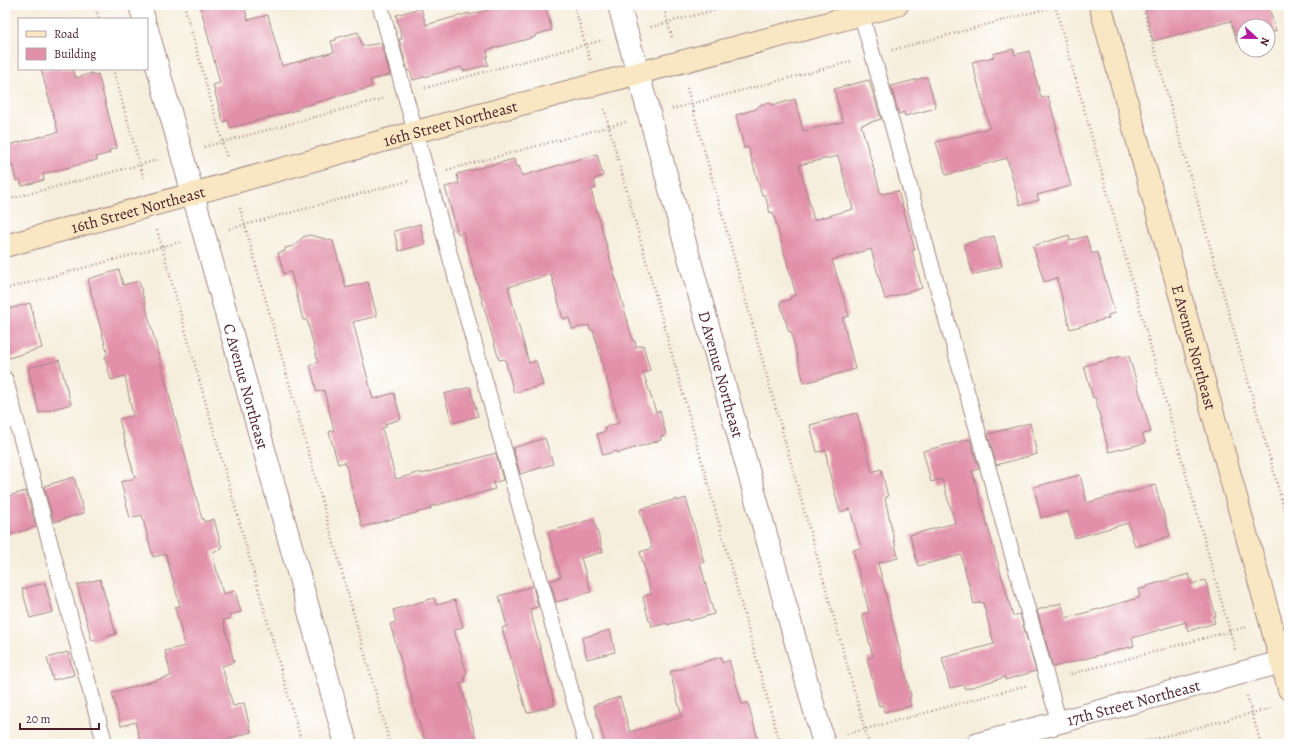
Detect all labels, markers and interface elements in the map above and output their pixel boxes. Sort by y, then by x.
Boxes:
legend [18,18,148,70]
north arrow [1236,18,1276,58]
text: Road [54,26,80,42]
text: N [1256,35,1273,48]
text: Building [54,46,96,62]
street label: 16th Street Northeast [381,95,520,152]
street label: 16th Street Northeast [69,181,208,239]
street label: E Avenue Northeast [1166,282,1221,413]
street label: D Avenue Northeast [692,308,748,440]
street label: C Avenue Northeast [218,321,273,452]
street label: 17th Street Northeast [1065,674,1203,731]
scale bar [20,705,99,731]
text: 20 m [26,711,50,727]

